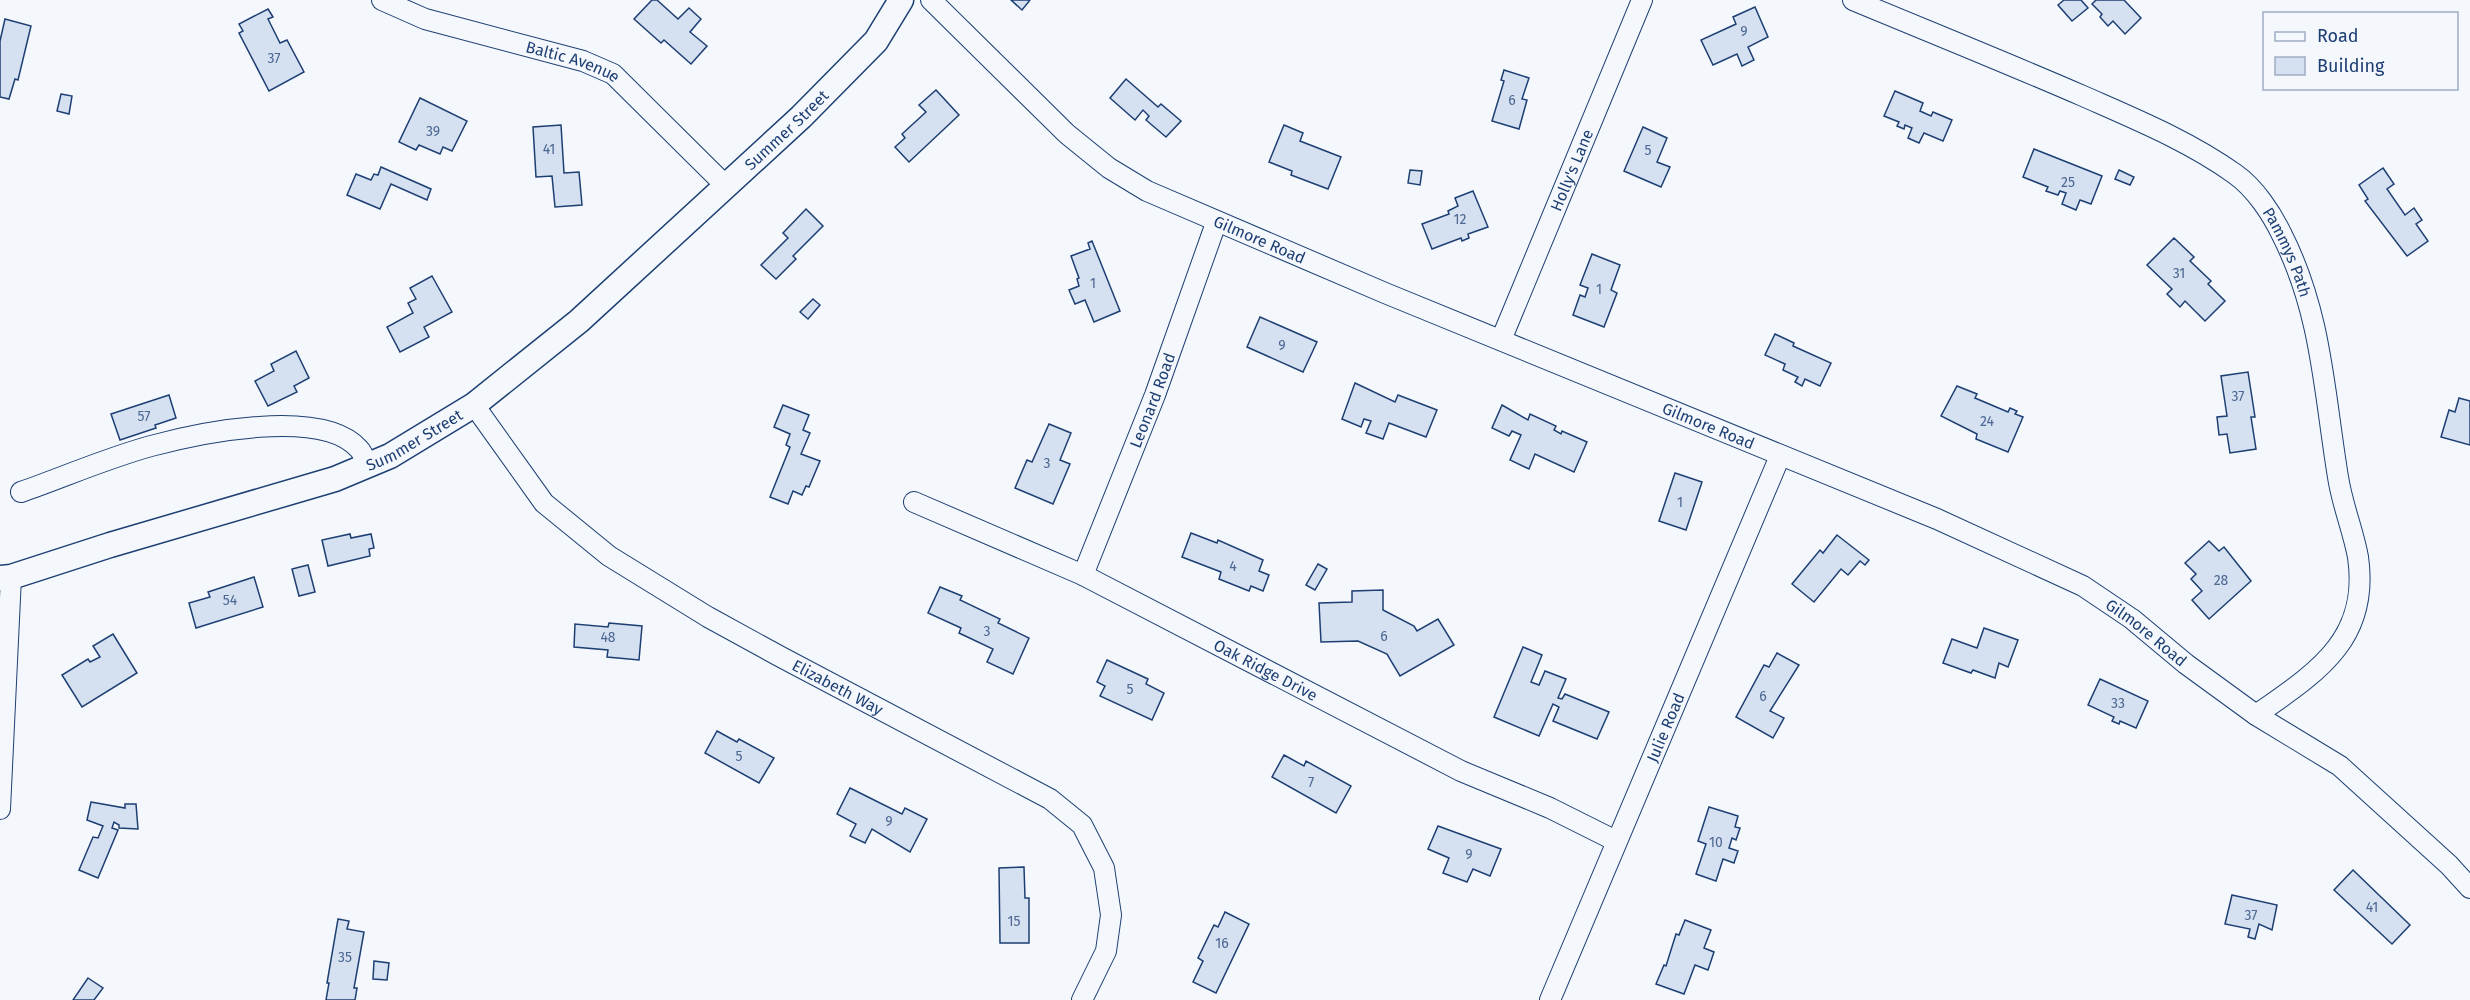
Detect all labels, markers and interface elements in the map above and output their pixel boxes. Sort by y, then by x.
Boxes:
legend [2263,12,2458,90]
house number: 9 [1740,23,1748,40]
text: Road [2317,25,2359,47]
street label: Baltic Avenue [524,37,625,86]
house number: 37 [267,50,281,67]
text: Building [2317,55,2385,77]
street label: Summer Street [740,86,832,174]
house number: 6 [1508,92,1516,109]
house number: 39 [426,123,440,140]
street label: Holly's Lane [1546,126,1597,214]
house number: 41 [543,141,555,158]
house number: 5 [1644,142,1652,159]
house number: 25 [2061,174,2075,191]
street label: Pammys Path [2259,204,2315,299]
street label: Gilmore Road [1211,211,1309,267]
house number: 12 [1454,211,1467,228]
house number: 31 [2173,265,2185,282]
house number: 1 [1090,275,1096,292]
house number: 1 [1596,281,1602,298]
house number: 9 [1278,337,1286,354]
street label: Leonard Road [1125,350,1179,451]
house number: 37 [2231,388,2245,405]
street label: Gilmore Road [1660,398,1758,453]
street label: Summer Street [363,405,466,475]
house number: 57 [138,408,150,425]
house number: 24 [1980,413,1995,430]
house number: 3 [1044,455,1051,472]
house number: 1 [1677,494,1683,511]
house number: 4 [1229,558,1237,575]
house number: 28 [2214,572,2229,589]
house number: 54 [223,592,238,609]
street label: Gilmore Road [2102,595,2191,670]
house number: 3 [984,623,991,640]
house number: 6 [1380,628,1388,645]
house number: 48 [600,629,616,646]
street label: Oak Ridge Drive [1211,635,1321,705]
street label: Elizabeth Way [789,655,886,719]
house number: 5 [1126,681,1134,698]
house number: 6 [1759,688,1767,705]
street label: Julie Road [1642,690,1688,765]
house number: 33 [2111,695,2125,712]
house number: 5 [735,748,743,765]
house number: 7 [1308,774,1314,791]
house number: 9 [885,813,893,830]
house number: 10 [1709,834,1723,851]
house number: 9 [1465,846,1473,863]
house number: 41 [2366,899,2378,916]
house number: 37 [2244,907,2258,924]
house number: 15 [1007,913,1021,930]
house number: 16 [1215,935,1229,952]
house number: 35 [338,949,352,966]

